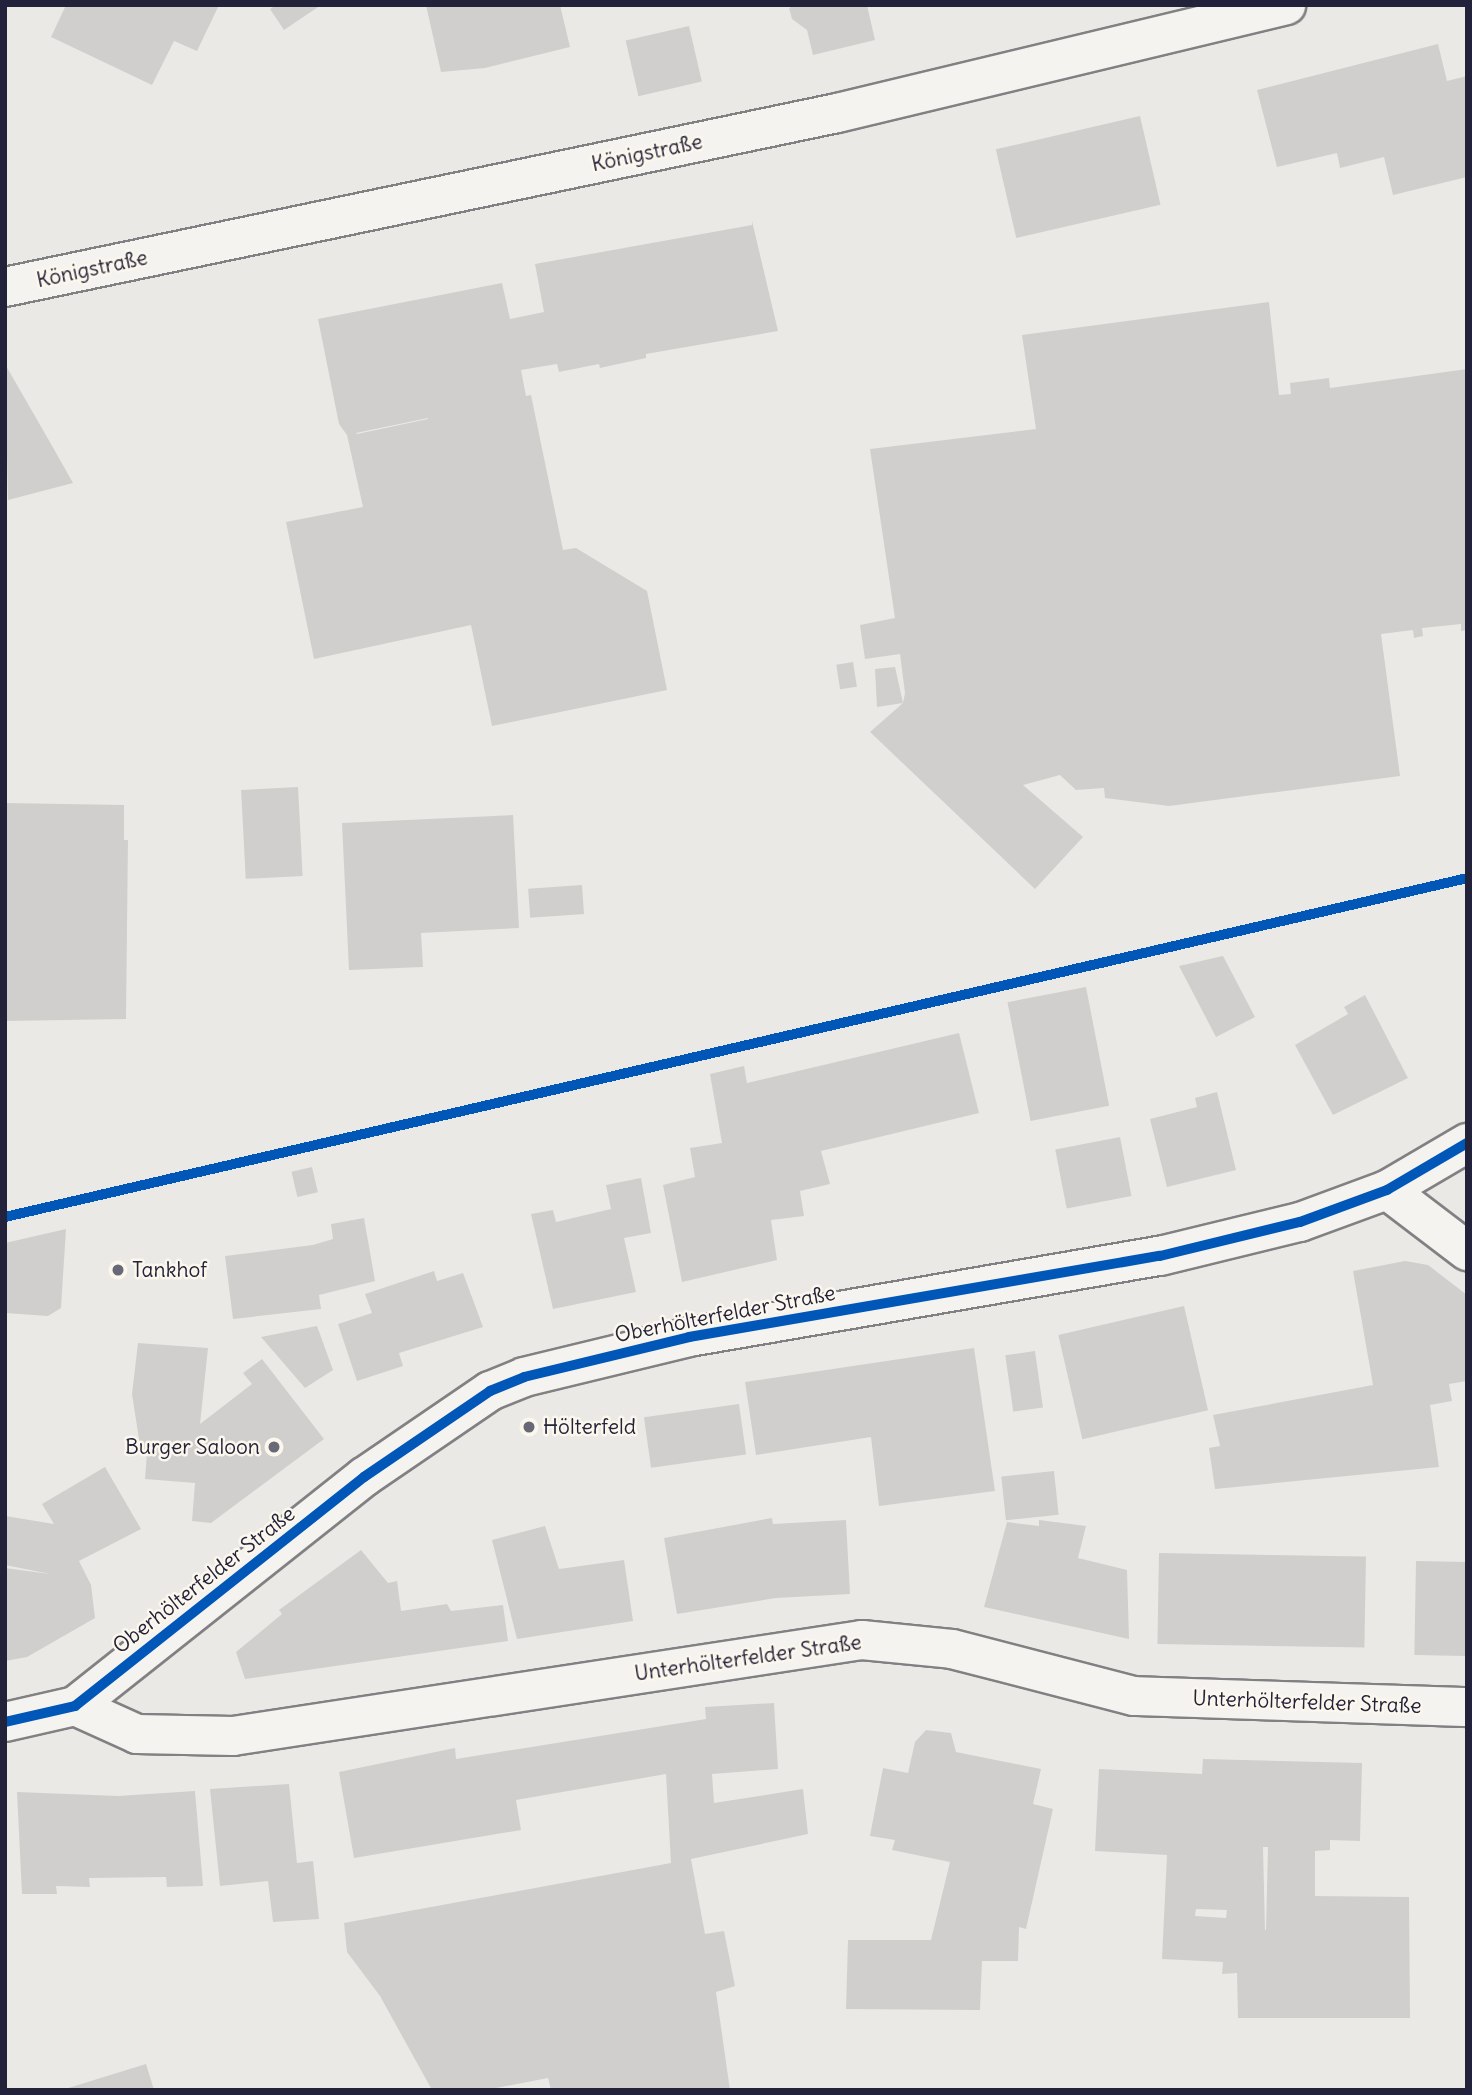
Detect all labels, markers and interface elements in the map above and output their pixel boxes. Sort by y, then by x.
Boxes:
street label: Königstraße [589,129,705,177]
street label: Königstraße [34,245,150,293]
place label: Tankhof [132,1257,207,1283]
marker: Tankhof [110,1262,126,1278]
street label: Oberhölterfelder Straße [613,1280,837,1348]
place label: Hölterfeld [543,1414,636,1440]
marker: Hölterfeld [521,1419,537,1435]
place label: Burger Saloon [125,1434,260,1460]
marker: Burger Saloon [266,1439,282,1455]
street label: Oberhölterfelder Straße [108,1501,300,1659]
street label: Unterhölterfelder Straße [633,1630,863,1686]
street label: Unterhölterfelder Straße [1192,1685,1422,1719]

